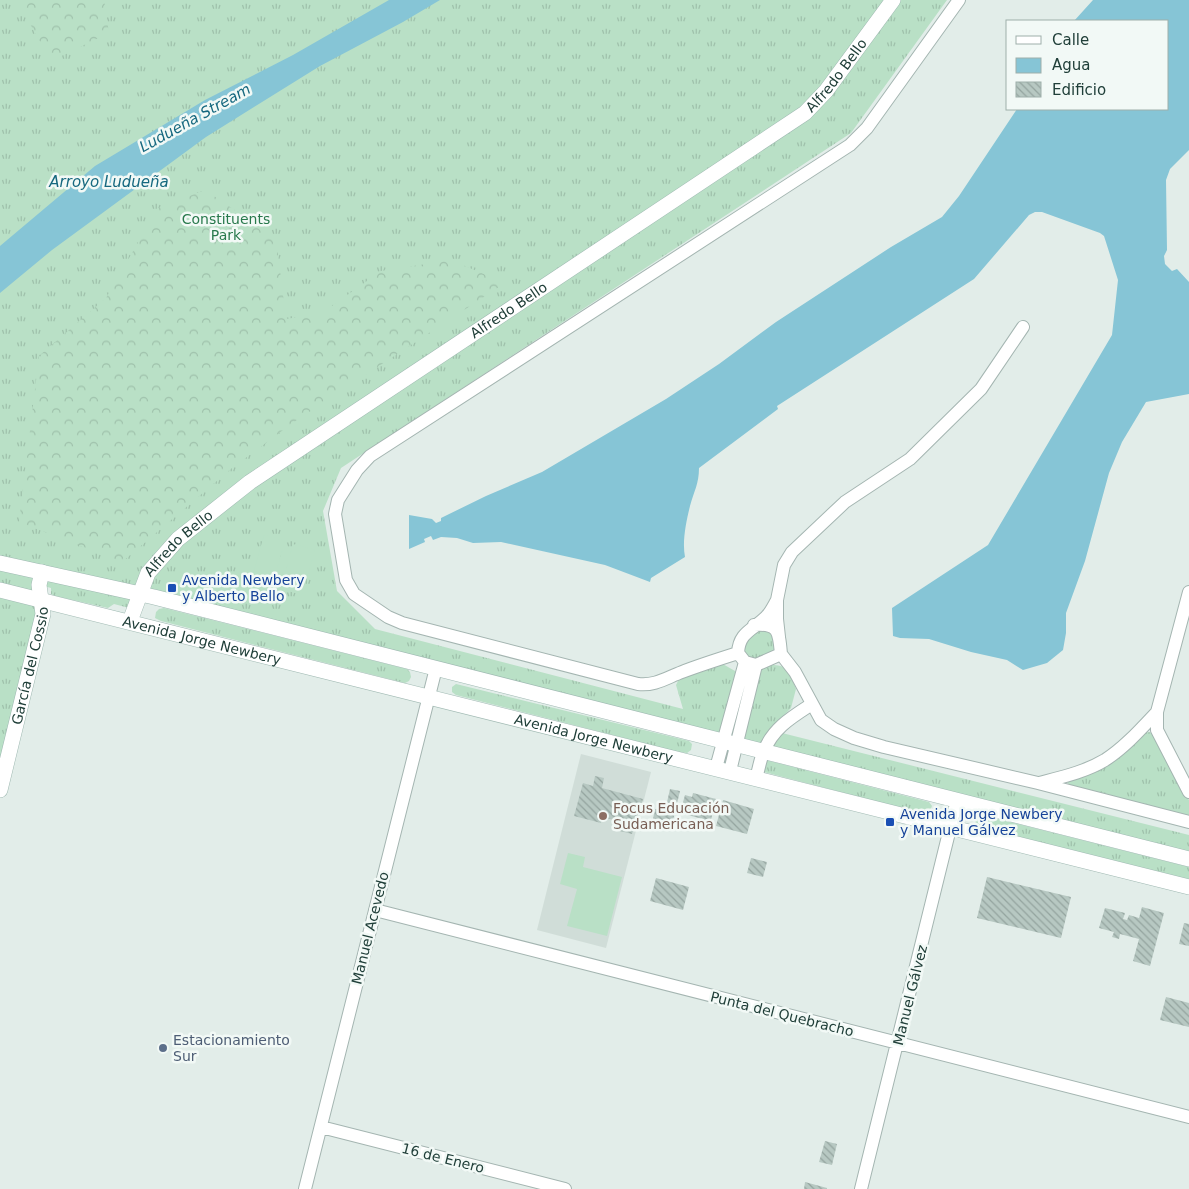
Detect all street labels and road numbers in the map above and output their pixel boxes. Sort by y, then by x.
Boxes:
street label: Alfredo Bello [802,35,870,115]
street label: Alfredo Bello [467,279,550,341]
street label: Alfredo Bello [141,507,216,580]
street label: García del Cossio [8,606,51,726]
street label: Avenida Jorge Newbery [121,613,283,668]
street label: Avenida Jorge Newbery [513,711,675,766]
street label: Manuel Acevedo [348,870,392,986]
street label: Manuel Gálvez [890,943,930,1047]
street label: Punta del Quebracho [709,988,855,1040]
street label: 16 de Enero [400,1140,486,1176]

